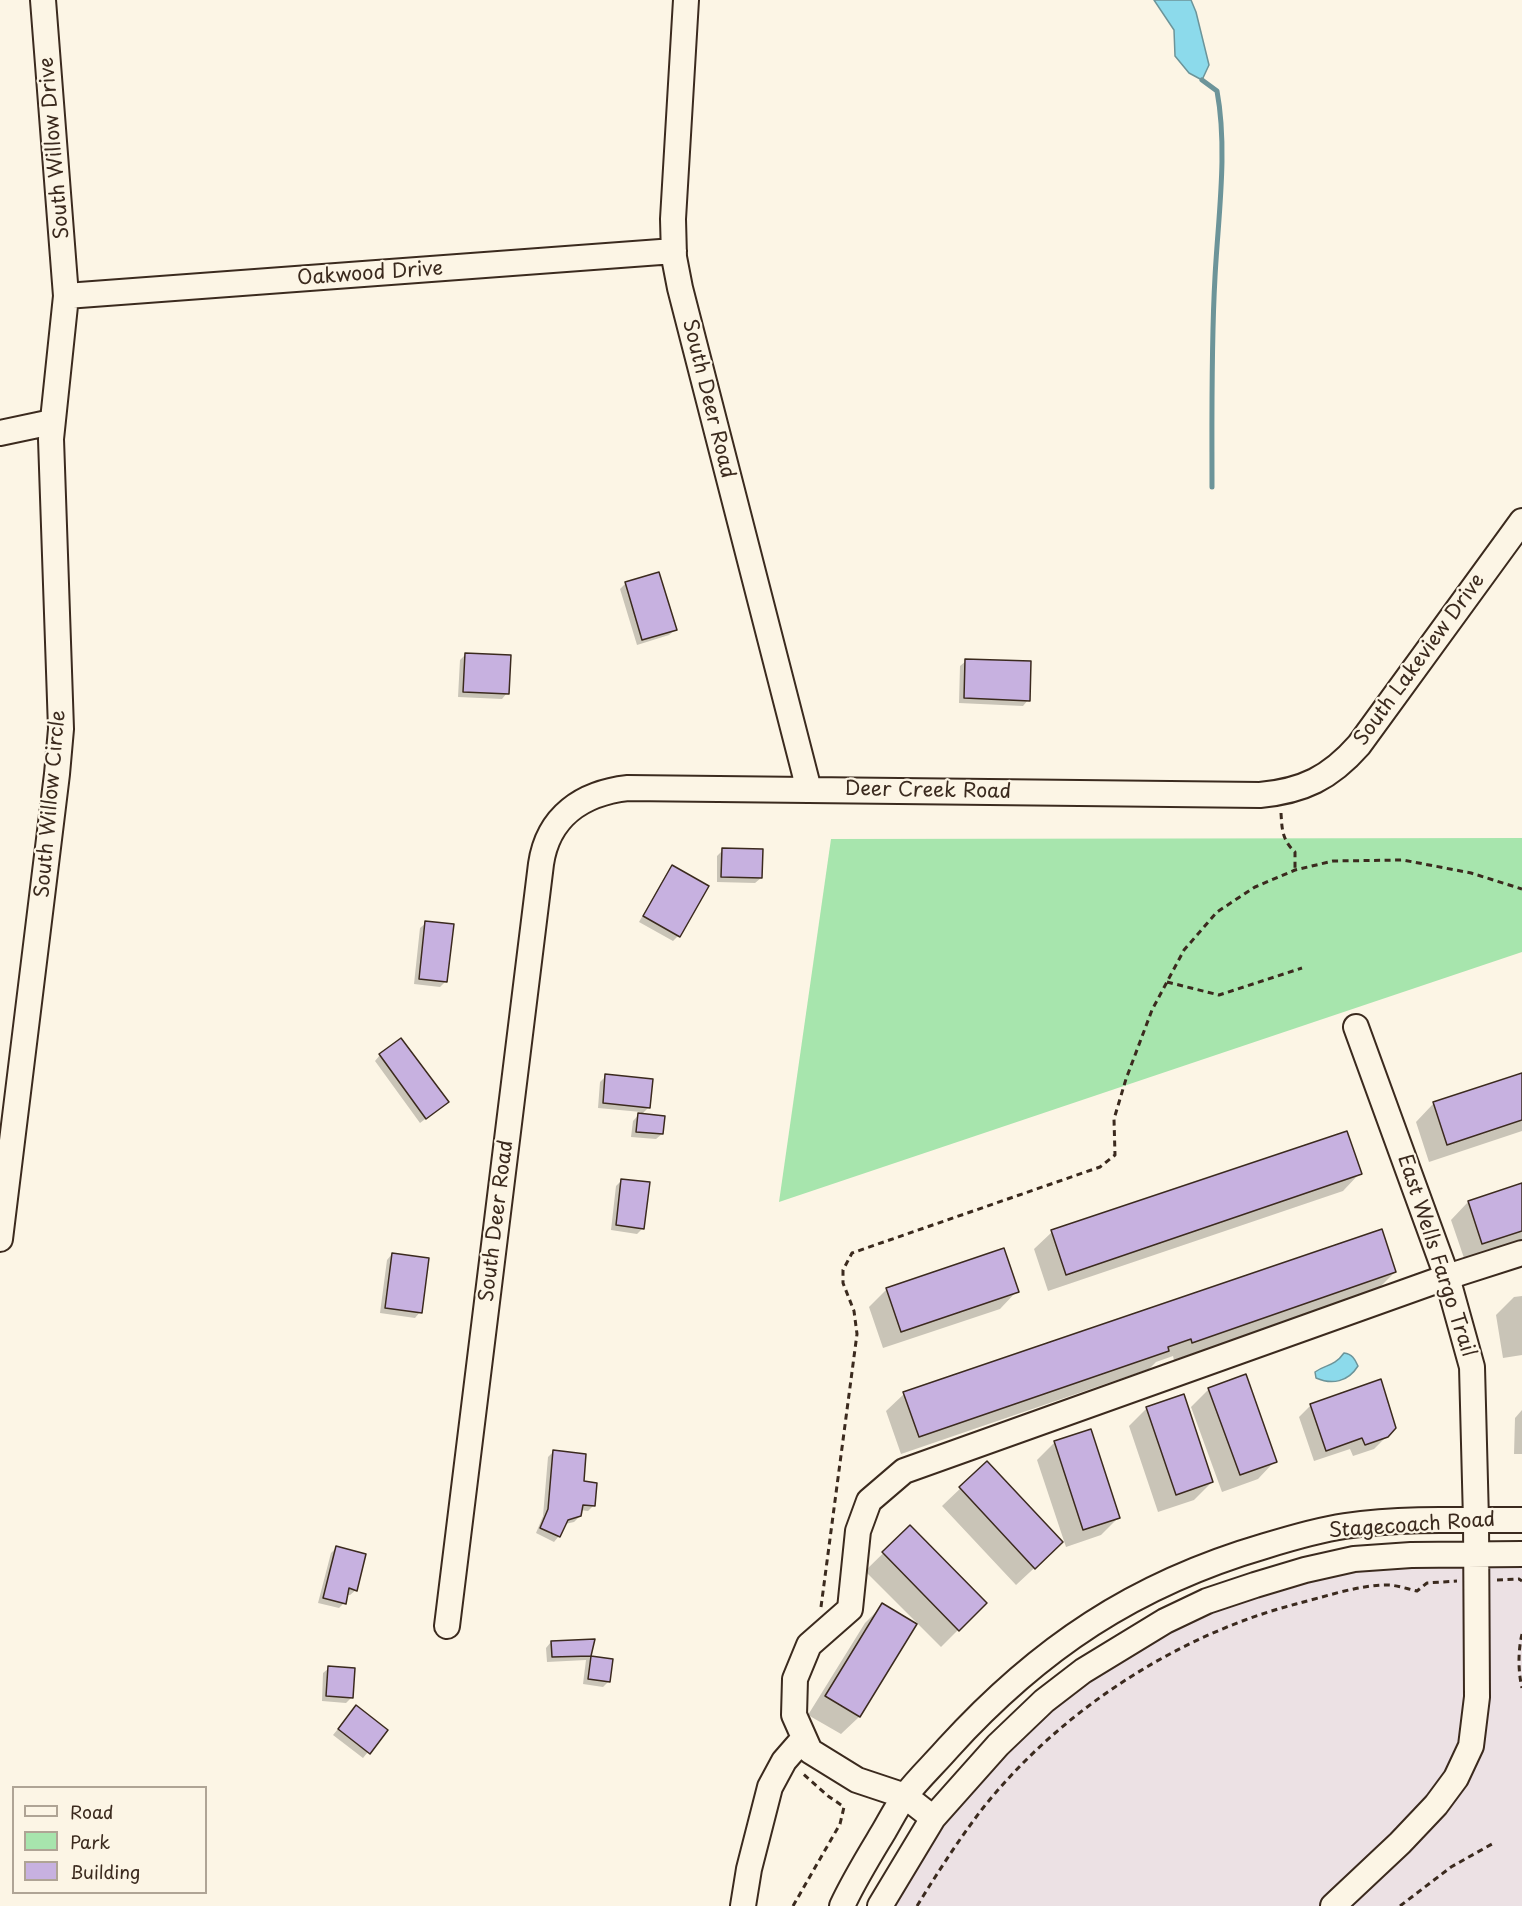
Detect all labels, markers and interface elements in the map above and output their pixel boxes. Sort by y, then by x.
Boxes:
street label: South Willow Drive [35,56,75,240]
street label: Oakwood Drive [296,257,444,291]
street label: South Deer Road [677,317,739,481]
street label: South Lakeview Drive [1350,569,1490,751]
street label: South Willow Circle [31,709,71,899]
street label: Deer Creek Road [845,778,1011,804]
street label: South Deer Road [475,1139,519,1303]
street label: East Wells Fargo Trail [1392,1152,1480,1360]
street label: Stagecoach Road [1328,1508,1496,1544]
legend [12,1786,207,1894]
text: Road [70,1798,114,1825]
text: Park [70,1828,110,1855]
text: Building [70,1858,140,1885]

